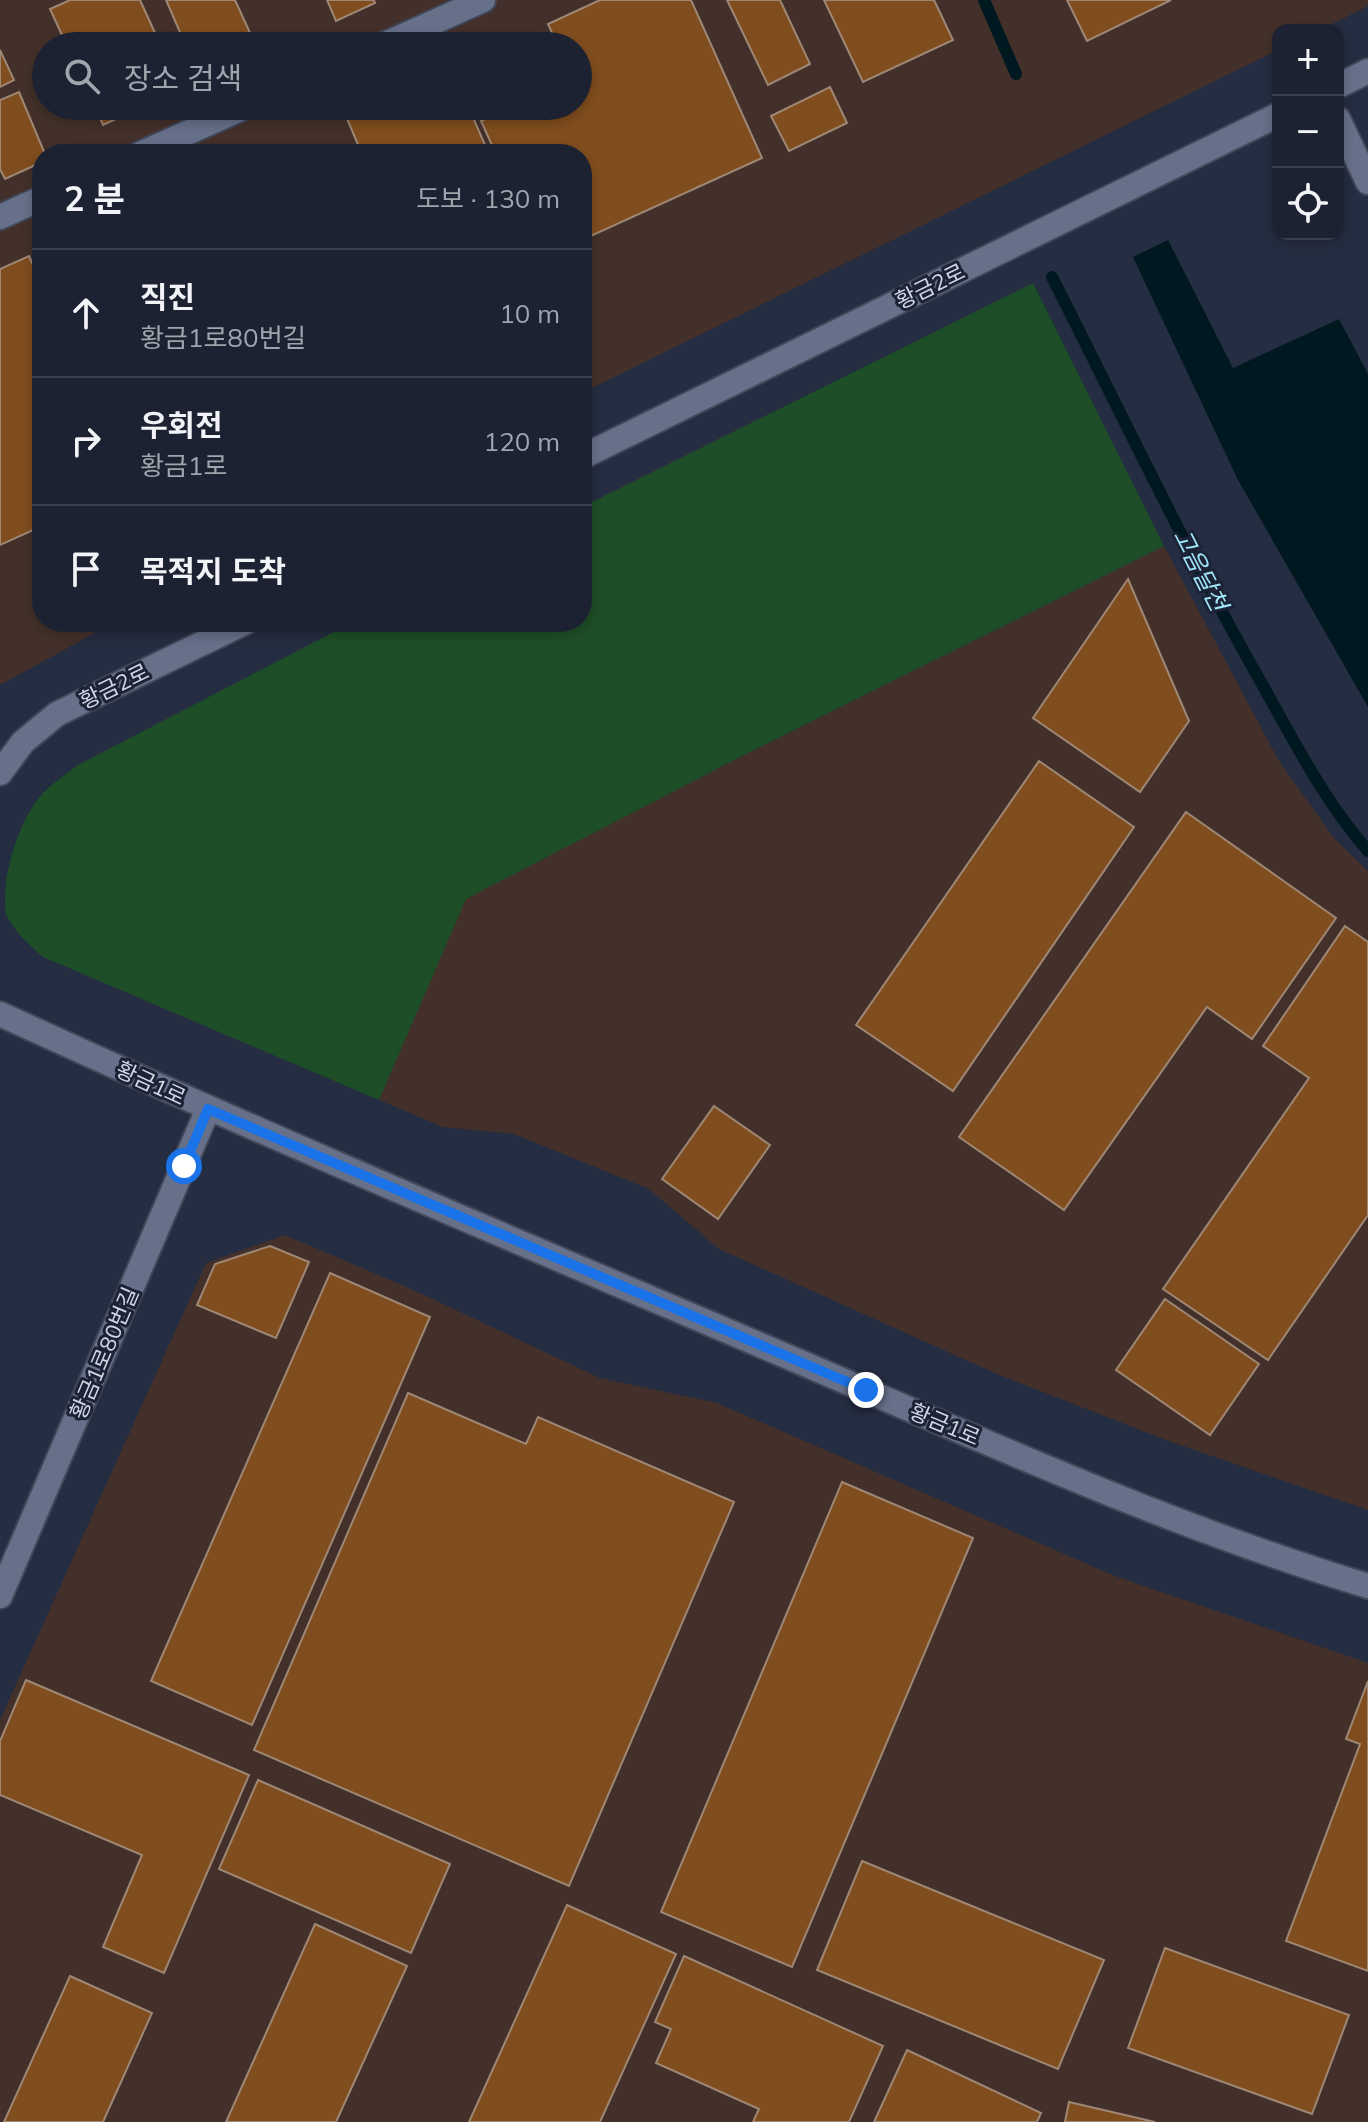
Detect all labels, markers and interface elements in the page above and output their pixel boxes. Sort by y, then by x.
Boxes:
map controls [1272,24,1344,240]
button: + [1272,24,1344,96]
search box [32,32,592,120]
icon: search [60,54,104,98]
text: 장소 검색 [124,59,242,97]
button: − [1272,96,1344,168]
button: locate [1272,168,1344,240]
text: 2 분 [64,177,125,220]
text: 도보 · 130 m [416,182,560,215]
street label: 황금2로 [891,257,969,315]
text: 직진 [140,278,195,316]
icon: ahead [64,291,108,335]
text: 10 m [499,297,560,330]
text: 황금1로80번길 [140,321,306,354]
text: 우회전 [140,406,223,444]
icon: right [64,419,108,463]
text: 120 m [484,425,560,458]
text: 황금1로 [140,449,227,482]
water label: 고음달천 [1167,523,1236,618]
icon: arrive [64,547,108,591]
text: 목적지 도착 [140,552,286,590]
street label: 황금2로 [75,657,153,715]
street label: 황금1로 [112,1055,190,1111]
route start [166,1148,202,1184]
street label: 황금1로80번길 [64,1283,144,1423]
route end [848,1372,884,1408]
street label: 황금1로 [906,1397,984,1451]

